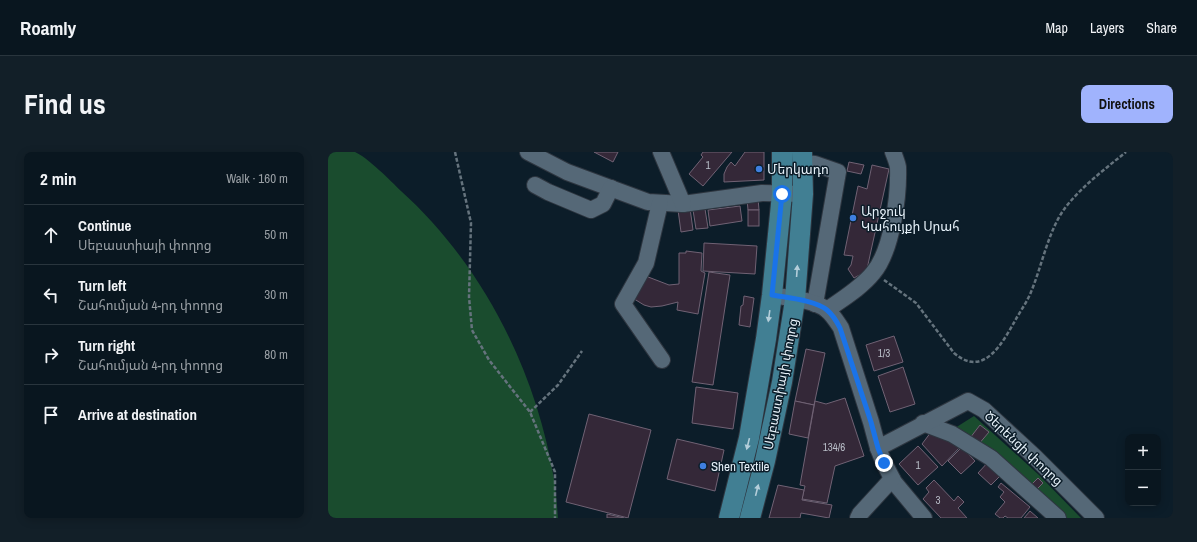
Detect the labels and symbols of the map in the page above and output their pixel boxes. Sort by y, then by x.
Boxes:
house number: 1 [705,158,711,172]
place label: Մերկադո [767,161,829,178]
marker: Մերկադո [754,164,764,174]
route start [773,185,791,203]
place label: Արջուկ Կահույքի Սրահ [861,203,960,235]
marker: Արջուկ Կահույքի Սրահ [848,213,858,223]
one-way arrow [794,265,801,277]
one-way arrow [766,310,772,322]
street label: Սեբաստիայի փողոց [759,317,802,451]
house number: 1/3 [878,346,890,360]
street label: Ծերենցի փողոց [981,407,1067,489]
one-way arrow [745,439,751,451]
house number: 134/6 [823,440,845,454]
route end [875,454,893,472]
place label: Shen Textile [711,458,770,475]
house number: 1 [915,458,921,472]
marker: Shen Textile [698,461,708,471]
one-way arrow [755,483,761,496]
house number: 3 [935,493,941,507]

